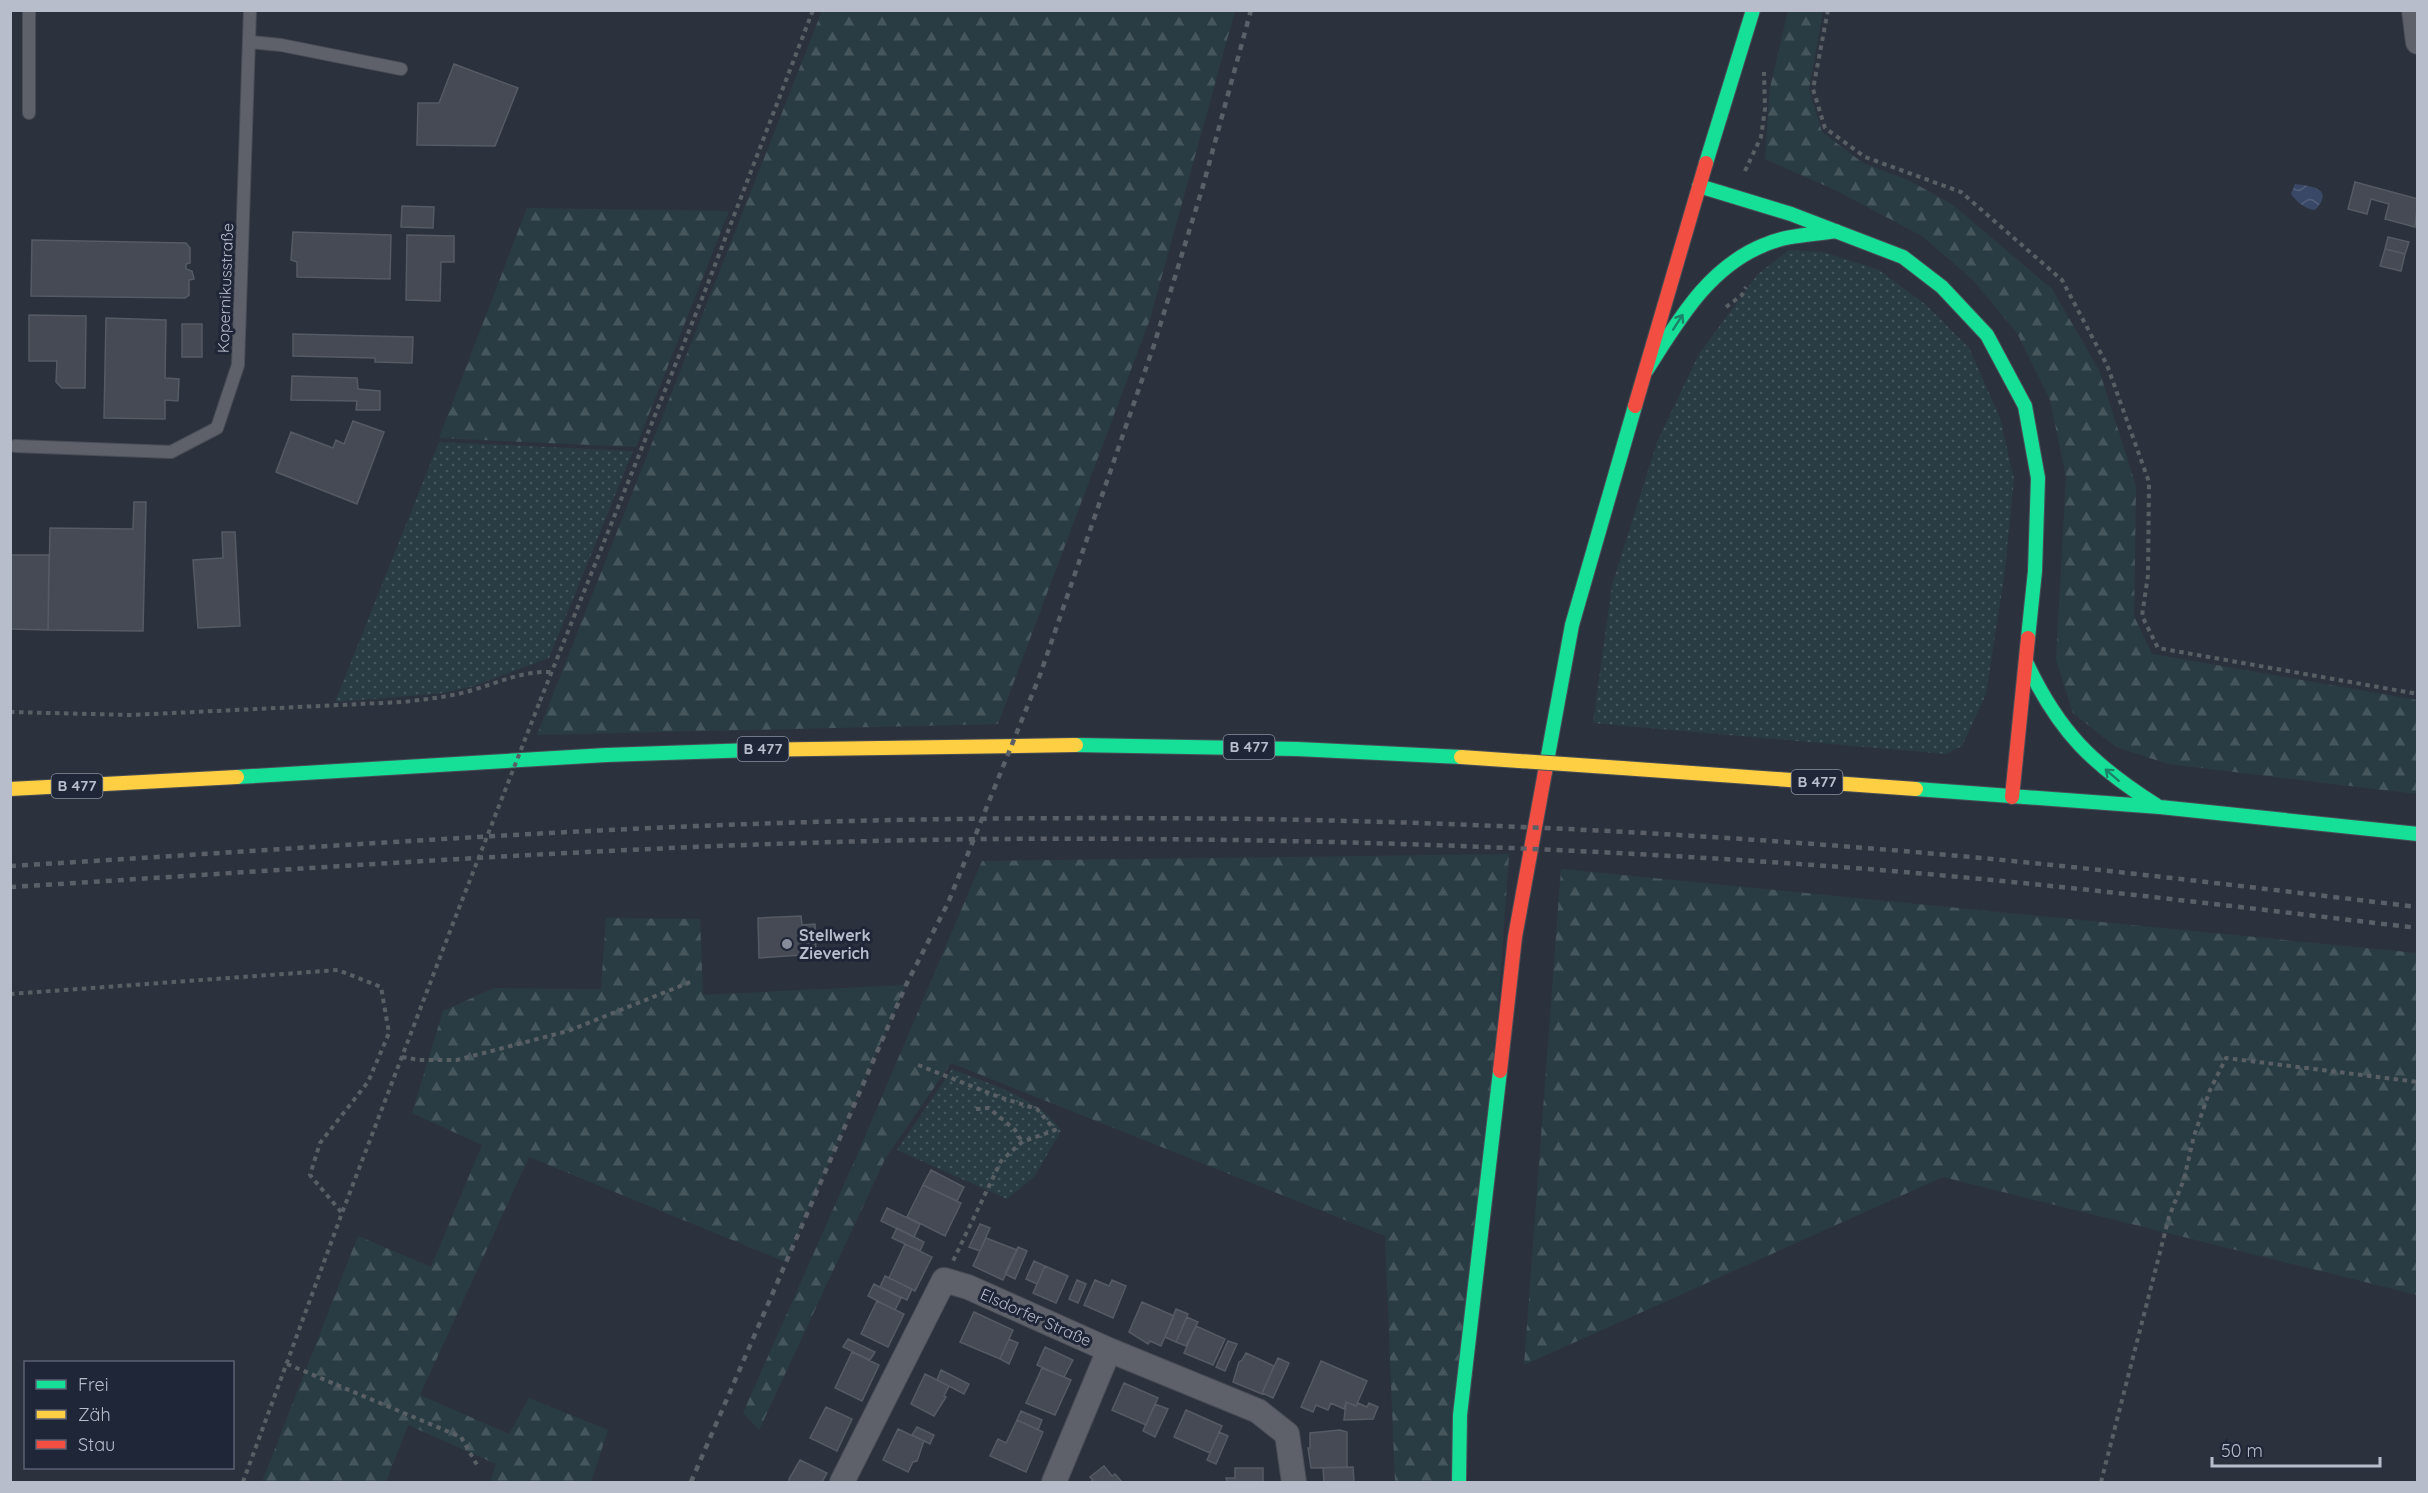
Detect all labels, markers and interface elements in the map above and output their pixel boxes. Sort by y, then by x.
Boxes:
street label: Kopernikusstraße [213,223,237,353]
one-way arrow [1672,314,1684,331]
road number: B 477 [1224,735,1274,759]
road number: B 477 [738,737,789,761]
one-way arrow [2105,768,2120,782]
road number: B 477 [1792,770,1842,794]
road number: B 477 [52,774,103,798]
place label: Stellwerk Zieverich [799,925,871,963]
marker: Stellwerk Zieverich [780,937,794,951]
street label: Elsdorfer Straße [977,1284,1095,1350]
legend [24,1361,234,1469]
text: Frei [78,1373,109,1396]
text: Zäh [78,1403,111,1426]
scale bar [2212,1430,2380,1468]
text: Stau [78,1433,115,1456]
text: 50 m [2221,1439,2263,1462]

